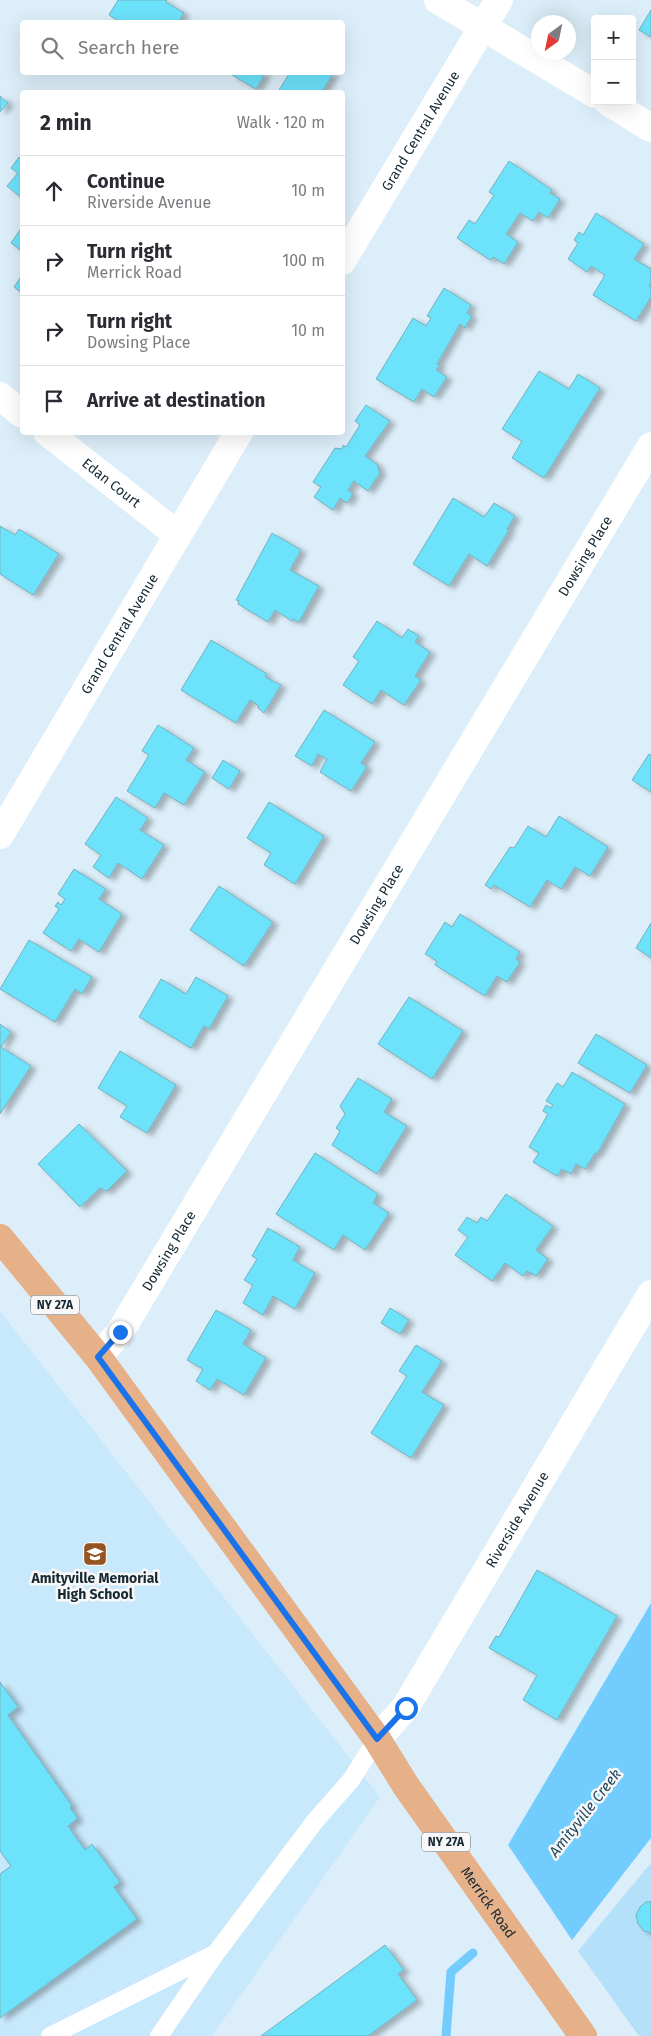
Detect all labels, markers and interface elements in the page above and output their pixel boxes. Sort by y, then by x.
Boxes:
north arrow [531,15,576,60]
map controls [591,15,636,105]
button: + [591,15,636,60]
search box [20,20,345,75]
icon: search [38,34,66,62]
text: Search here [78,36,179,59]
button: − [591,60,636,105]
street label: Grand Central Avenue [378,68,463,194]
text: 2 min [40,110,92,136]
text: Walk · 120 m [237,113,325,132]
text: Continue [87,170,165,193]
icon: ahead [40,177,68,205]
text: 10 m [291,181,325,200]
text: Riverside Avenue [87,193,211,212]
text: Turn right [87,240,172,263]
icon: right [40,247,68,275]
text: 100 m [282,251,325,270]
text: Merrick Road [87,263,182,282]
text: Turn right [87,310,172,333]
icon: right [40,317,68,345]
text: 10 m [291,321,325,340]
text: Dowsing Place [87,333,191,352]
icon: arrive [40,387,68,415]
text: Arrive at destination [87,389,266,412]
street label: Edan Court [79,455,144,512]
street label: Dowsing Place [555,513,616,600]
street label: Grand Central Avenue [78,571,162,697]
street label: Dowsing Place [346,861,407,948]
street label: Dowsing Place [139,1208,200,1294]
road number: NY 27A [31,1296,79,1314]
route end [109,1321,132,1344]
street label: Riverside Avenue [482,1469,553,1571]
school or university icon: Amityville Memorial High School [82,1541,108,1567]
place label: Amityville Memorial High School [30,1570,159,1603]
route start [395,1697,418,1720]
water label: Amityville Creek [544,1765,625,1861]
road number: NY 27A [422,1832,470,1851]
street label: Merrick Road [457,1864,519,1942]

